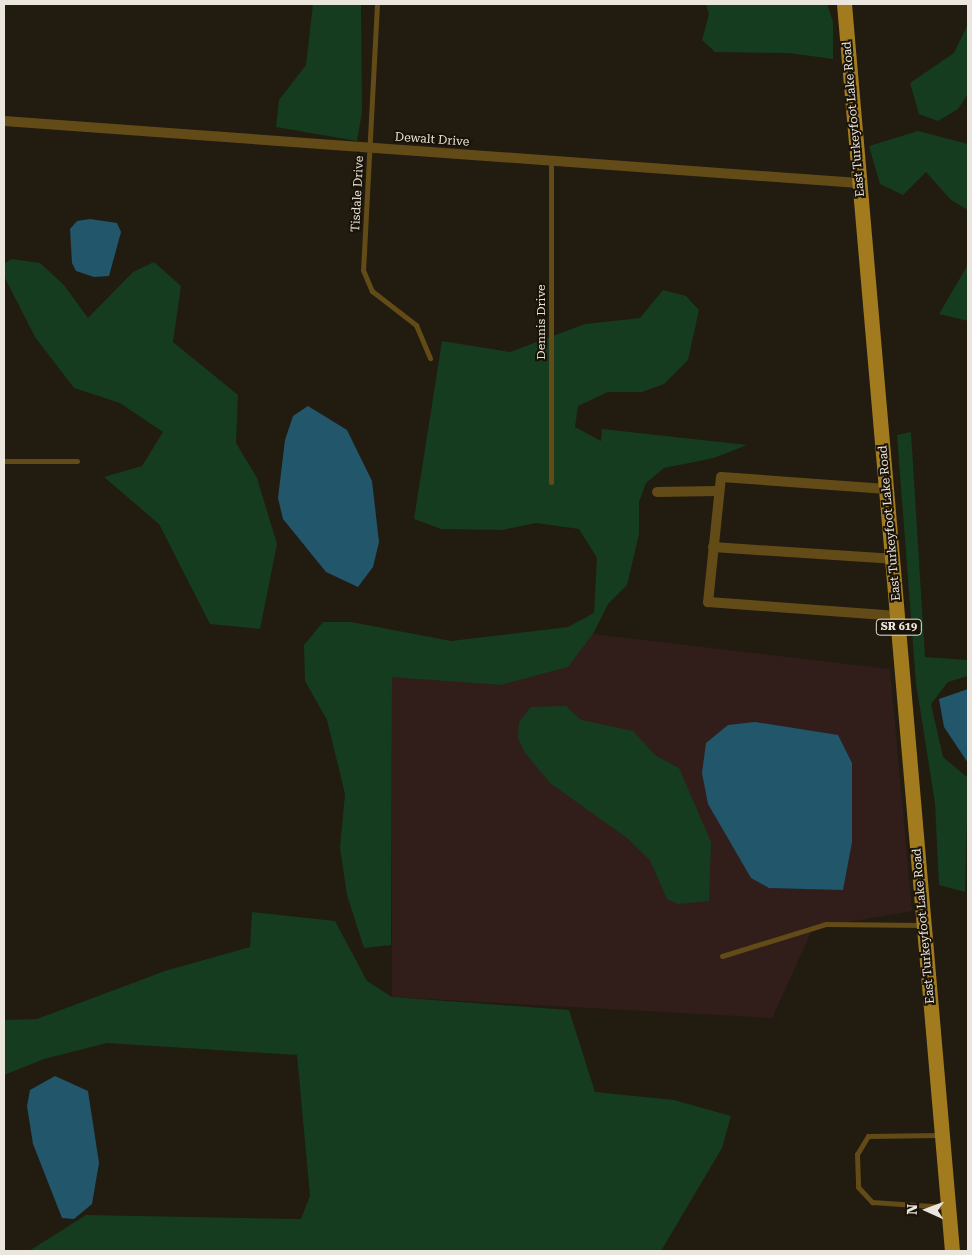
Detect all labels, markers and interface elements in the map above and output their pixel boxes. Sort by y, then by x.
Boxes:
street label: East Turkeyfoot Lake Road [840,41,868,197]
street label: Dewalt Drive [394,130,470,150]
street label: Tisdale Drive [349,155,367,233]
street label: Dennis Drive [535,284,549,360]
street label: East Turkeyfoot Lake Road [876,445,904,601]
road number: SR 619 [875,618,923,636]
street label: East Turkeyfoot Lake Road [910,848,938,1004]
north arrow [902,1185,952,1235]
text: N [904,1204,920,1215]

